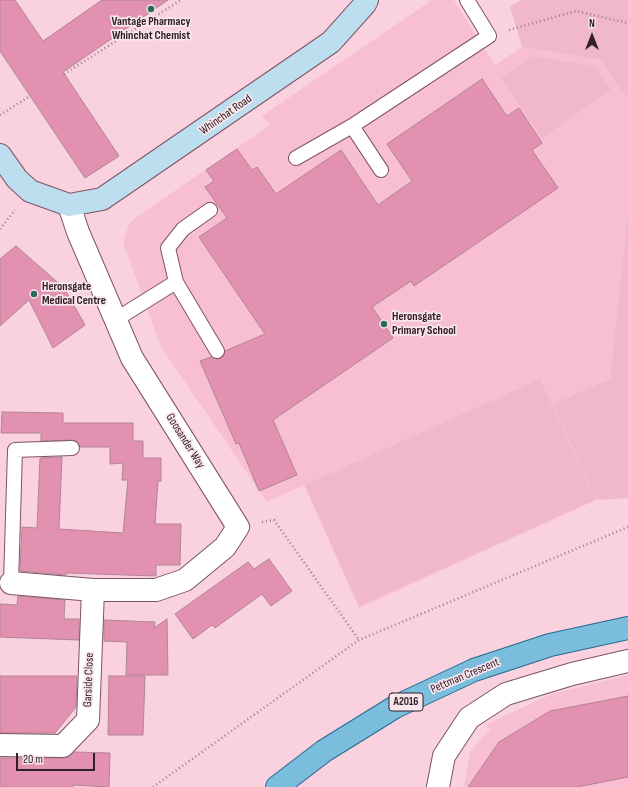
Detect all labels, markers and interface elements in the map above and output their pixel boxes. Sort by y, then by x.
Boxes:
marker: Vantage Pharmacy Whinchat Chemist [146,4,156,14]
place label: Vantage Pharmacy Whinchat Chemist [112,15,190,43]
north arrow [572,16,612,56]
text: N [589,17,595,30]
street label: Whinchat Road [197,92,255,138]
place label: Heronsgate Medical Centre [42,280,106,308]
marker: Heronsgate Medical Centre [29,289,39,299]
place label: Heronsgate Primary School [392,310,456,338]
marker: Heronsgate Primary School [379,319,389,329]
street label: Goosander Way [163,411,207,471]
street label: Garside Close [81,653,97,707]
street label: Pettman Crescent [429,655,501,697]
road number: A2016 [389,693,423,711]
scale bar [18,745,97,771]
text: 20 m [23,752,43,767]

